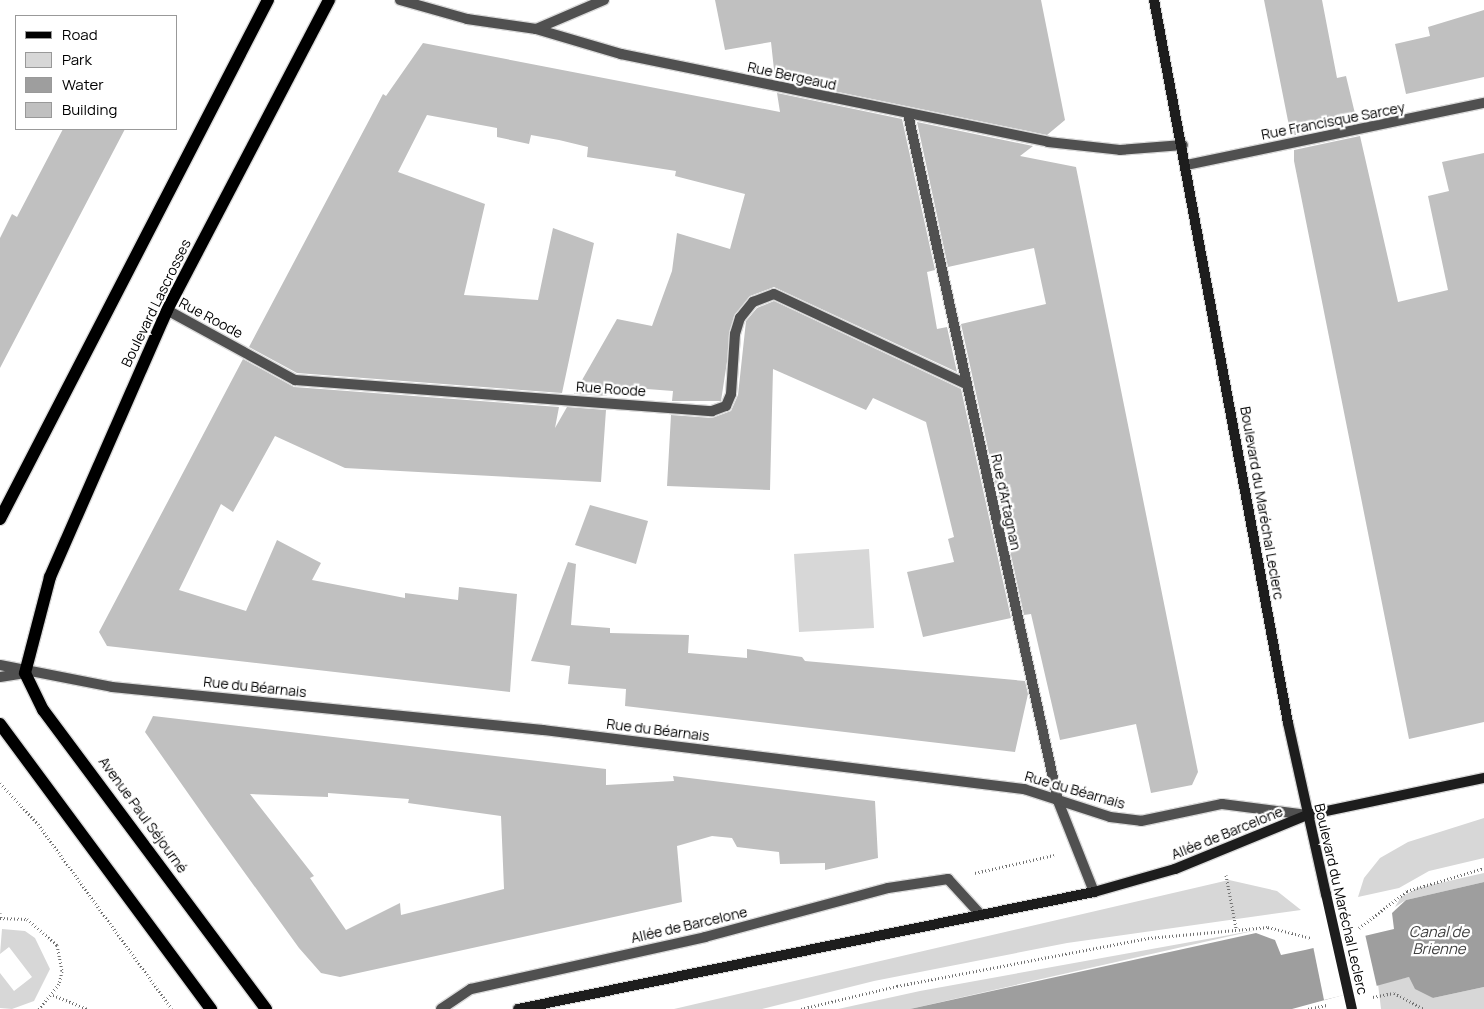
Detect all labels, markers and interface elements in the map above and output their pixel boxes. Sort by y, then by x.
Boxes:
legend [15,15,178,130]
text: Road [62,24,98,45]
text: Park [62,49,92,70]
street label: Rue Bergeaud [746,58,838,94]
text: Water [62,74,104,95]
text: Building [62,99,117,120]
street label: Rue Francisque Sarcey [1260,99,1406,143]
street label: Boulevard Lascrosses [118,236,194,370]
street label: Rue Roode [176,294,246,342]
street label: Rue Roode [576,378,646,400]
street label: Boulevard du Maréchal Leclerc [1237,405,1287,601]
street label: Rue d'Artagnan [988,452,1024,552]
street label: Rue du Béarnais [203,673,307,701]
street label: Rue du Béarnais [606,715,710,745]
street label: Avenue Paul Séjourné [95,754,191,876]
street label: Rue du Béarnais [1023,768,1127,812]
street label: Boulevard du Maréchal Leclerc [1311,802,1371,996]
street label: Allée de Barcelone [1169,803,1285,863]
street label: Allée de Barcelone [629,903,749,947]
water label: Canal de Brienne [1409,922,1469,957]

